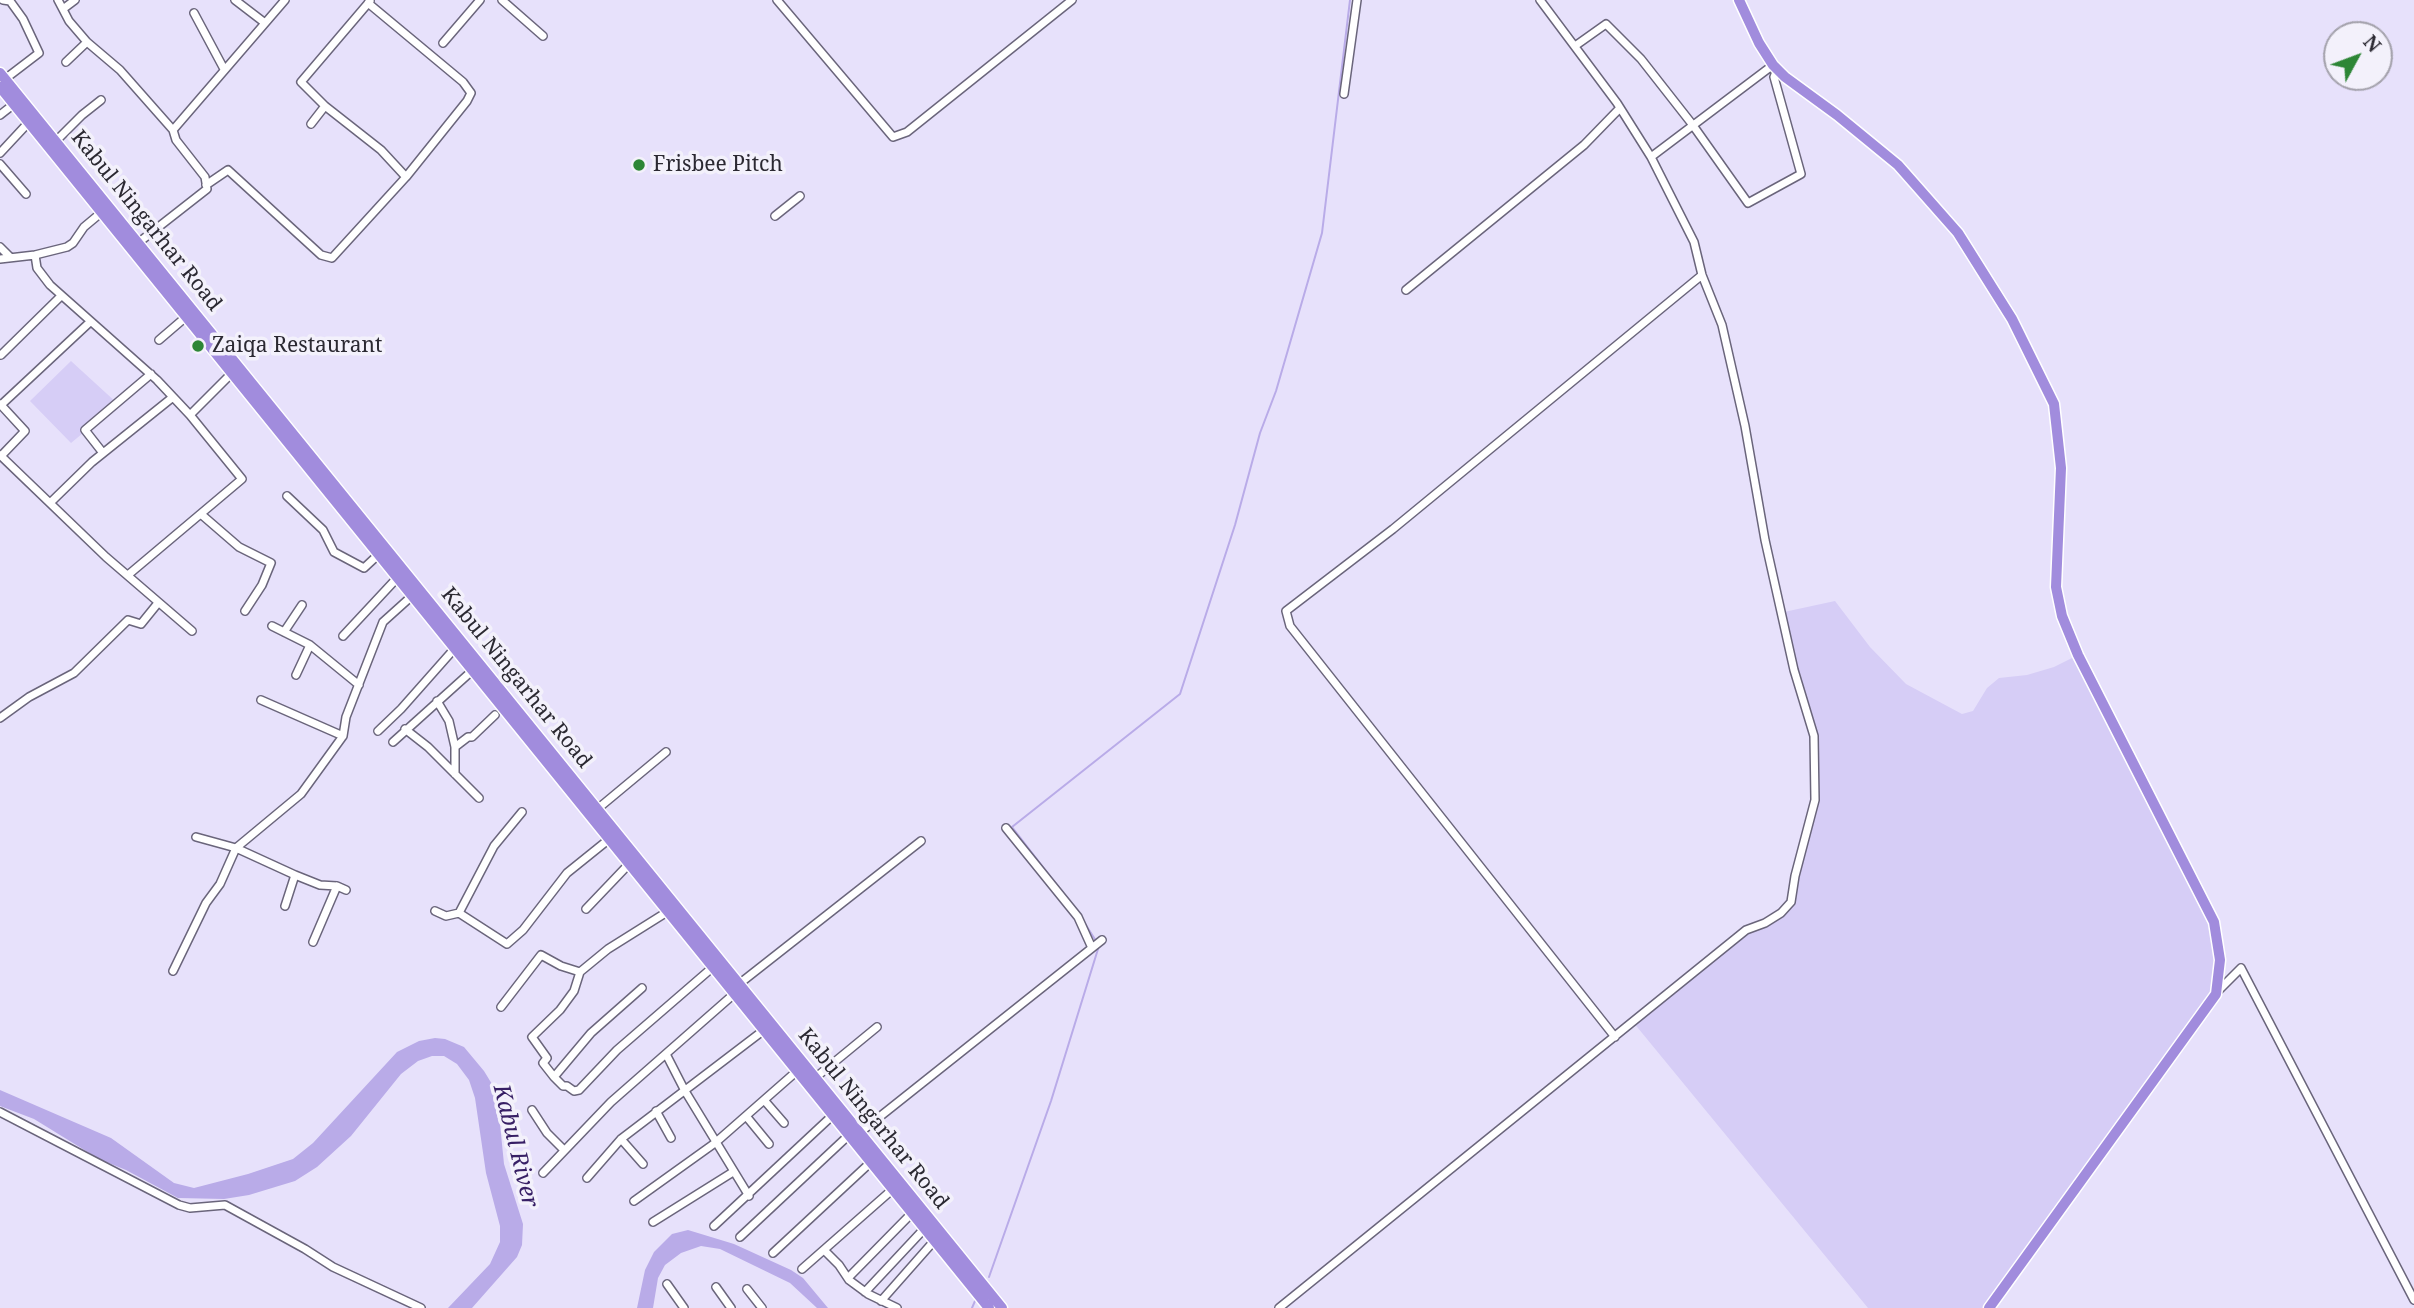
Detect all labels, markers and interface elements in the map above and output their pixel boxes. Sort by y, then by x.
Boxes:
north arrow [2323,21,2393,91]
text: N [2358,29,2387,58]
street label: Kabul Ningarhar Road [65,126,227,316]
place label: Frisbee Pitch [653,152,783,178]
marker: Frisbee Pitch [631,157,647,173]
place label: Zaiqa Restaurant [212,333,382,359]
marker: Zaiqa Restaurant [190,338,206,354]
street label: Kabul Ningarhar Road [435,583,597,773]
street label: Kabul Ningarhar Road [792,1024,954,1214]
water label: Kabul River [486,1082,544,1210]

